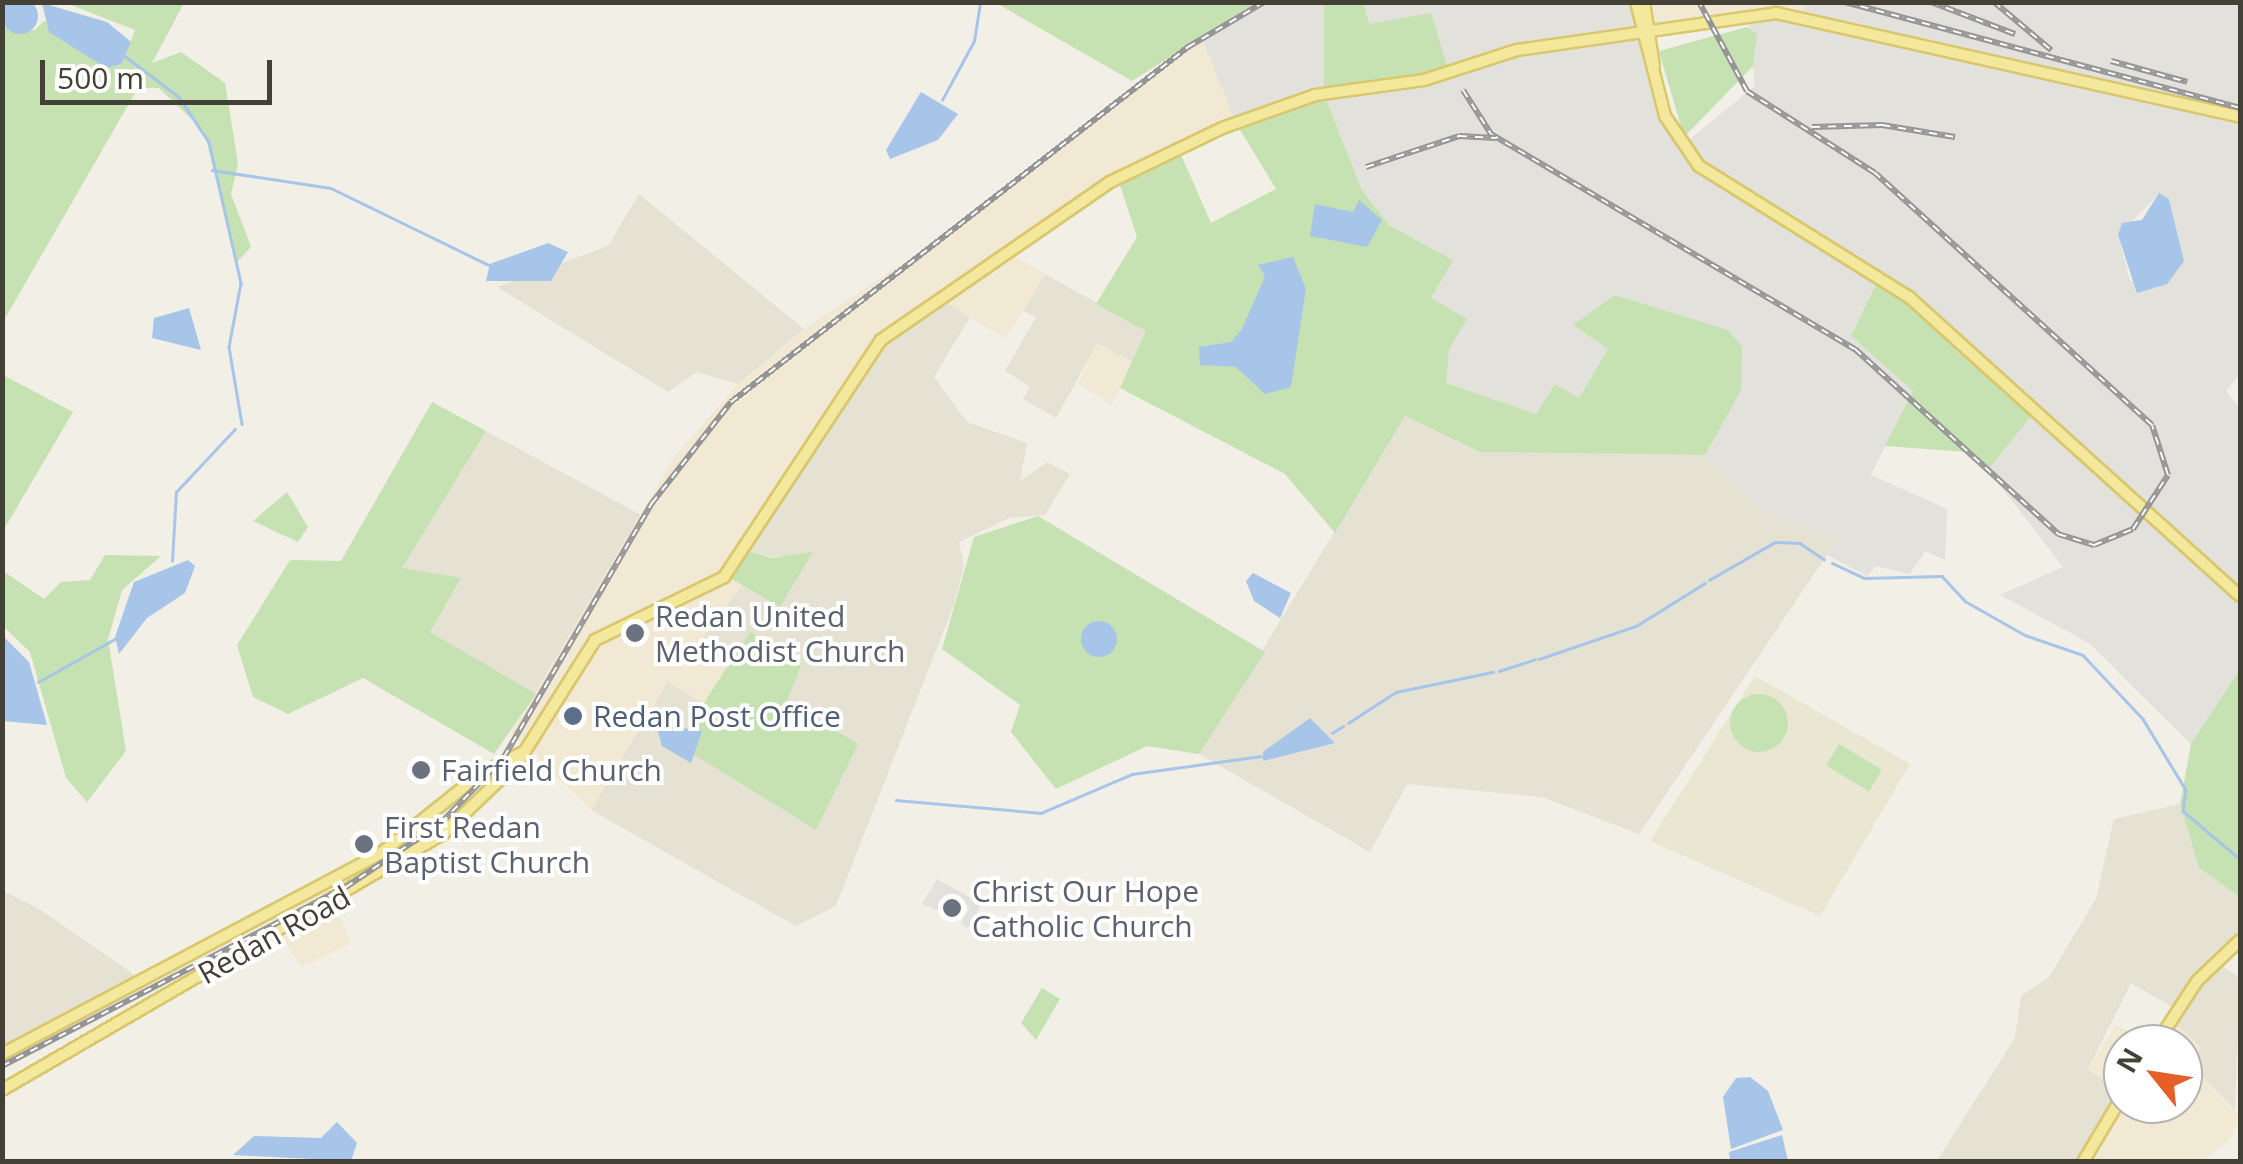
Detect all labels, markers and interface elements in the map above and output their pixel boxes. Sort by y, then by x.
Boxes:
scale bar [45,40,278,102]
text: 500 m [57,57,144,98]
place label: Redan United Methodist Church [655,598,905,668]
marker: Redan United Methodist Church [624,622,646,644]
place label: Redan Post Office [593,698,841,734]
marker: Redan Post Office [562,705,584,727]
place label: Fairfield Church [441,752,662,788]
marker: Fairfield Church [410,759,432,781]
place label: First Redan Baptist Church [384,809,590,880]
marker: First Redan Baptist Church [353,833,375,855]
place label: Christ Our Hope Catholic Church [972,873,1199,944]
street label: Redan Road [192,878,356,992]
marker: Christ Our Hope Catholic Church [941,897,963,919]
north arrow [2103,1024,2203,1124]
text: N [2107,1041,2151,1079]

